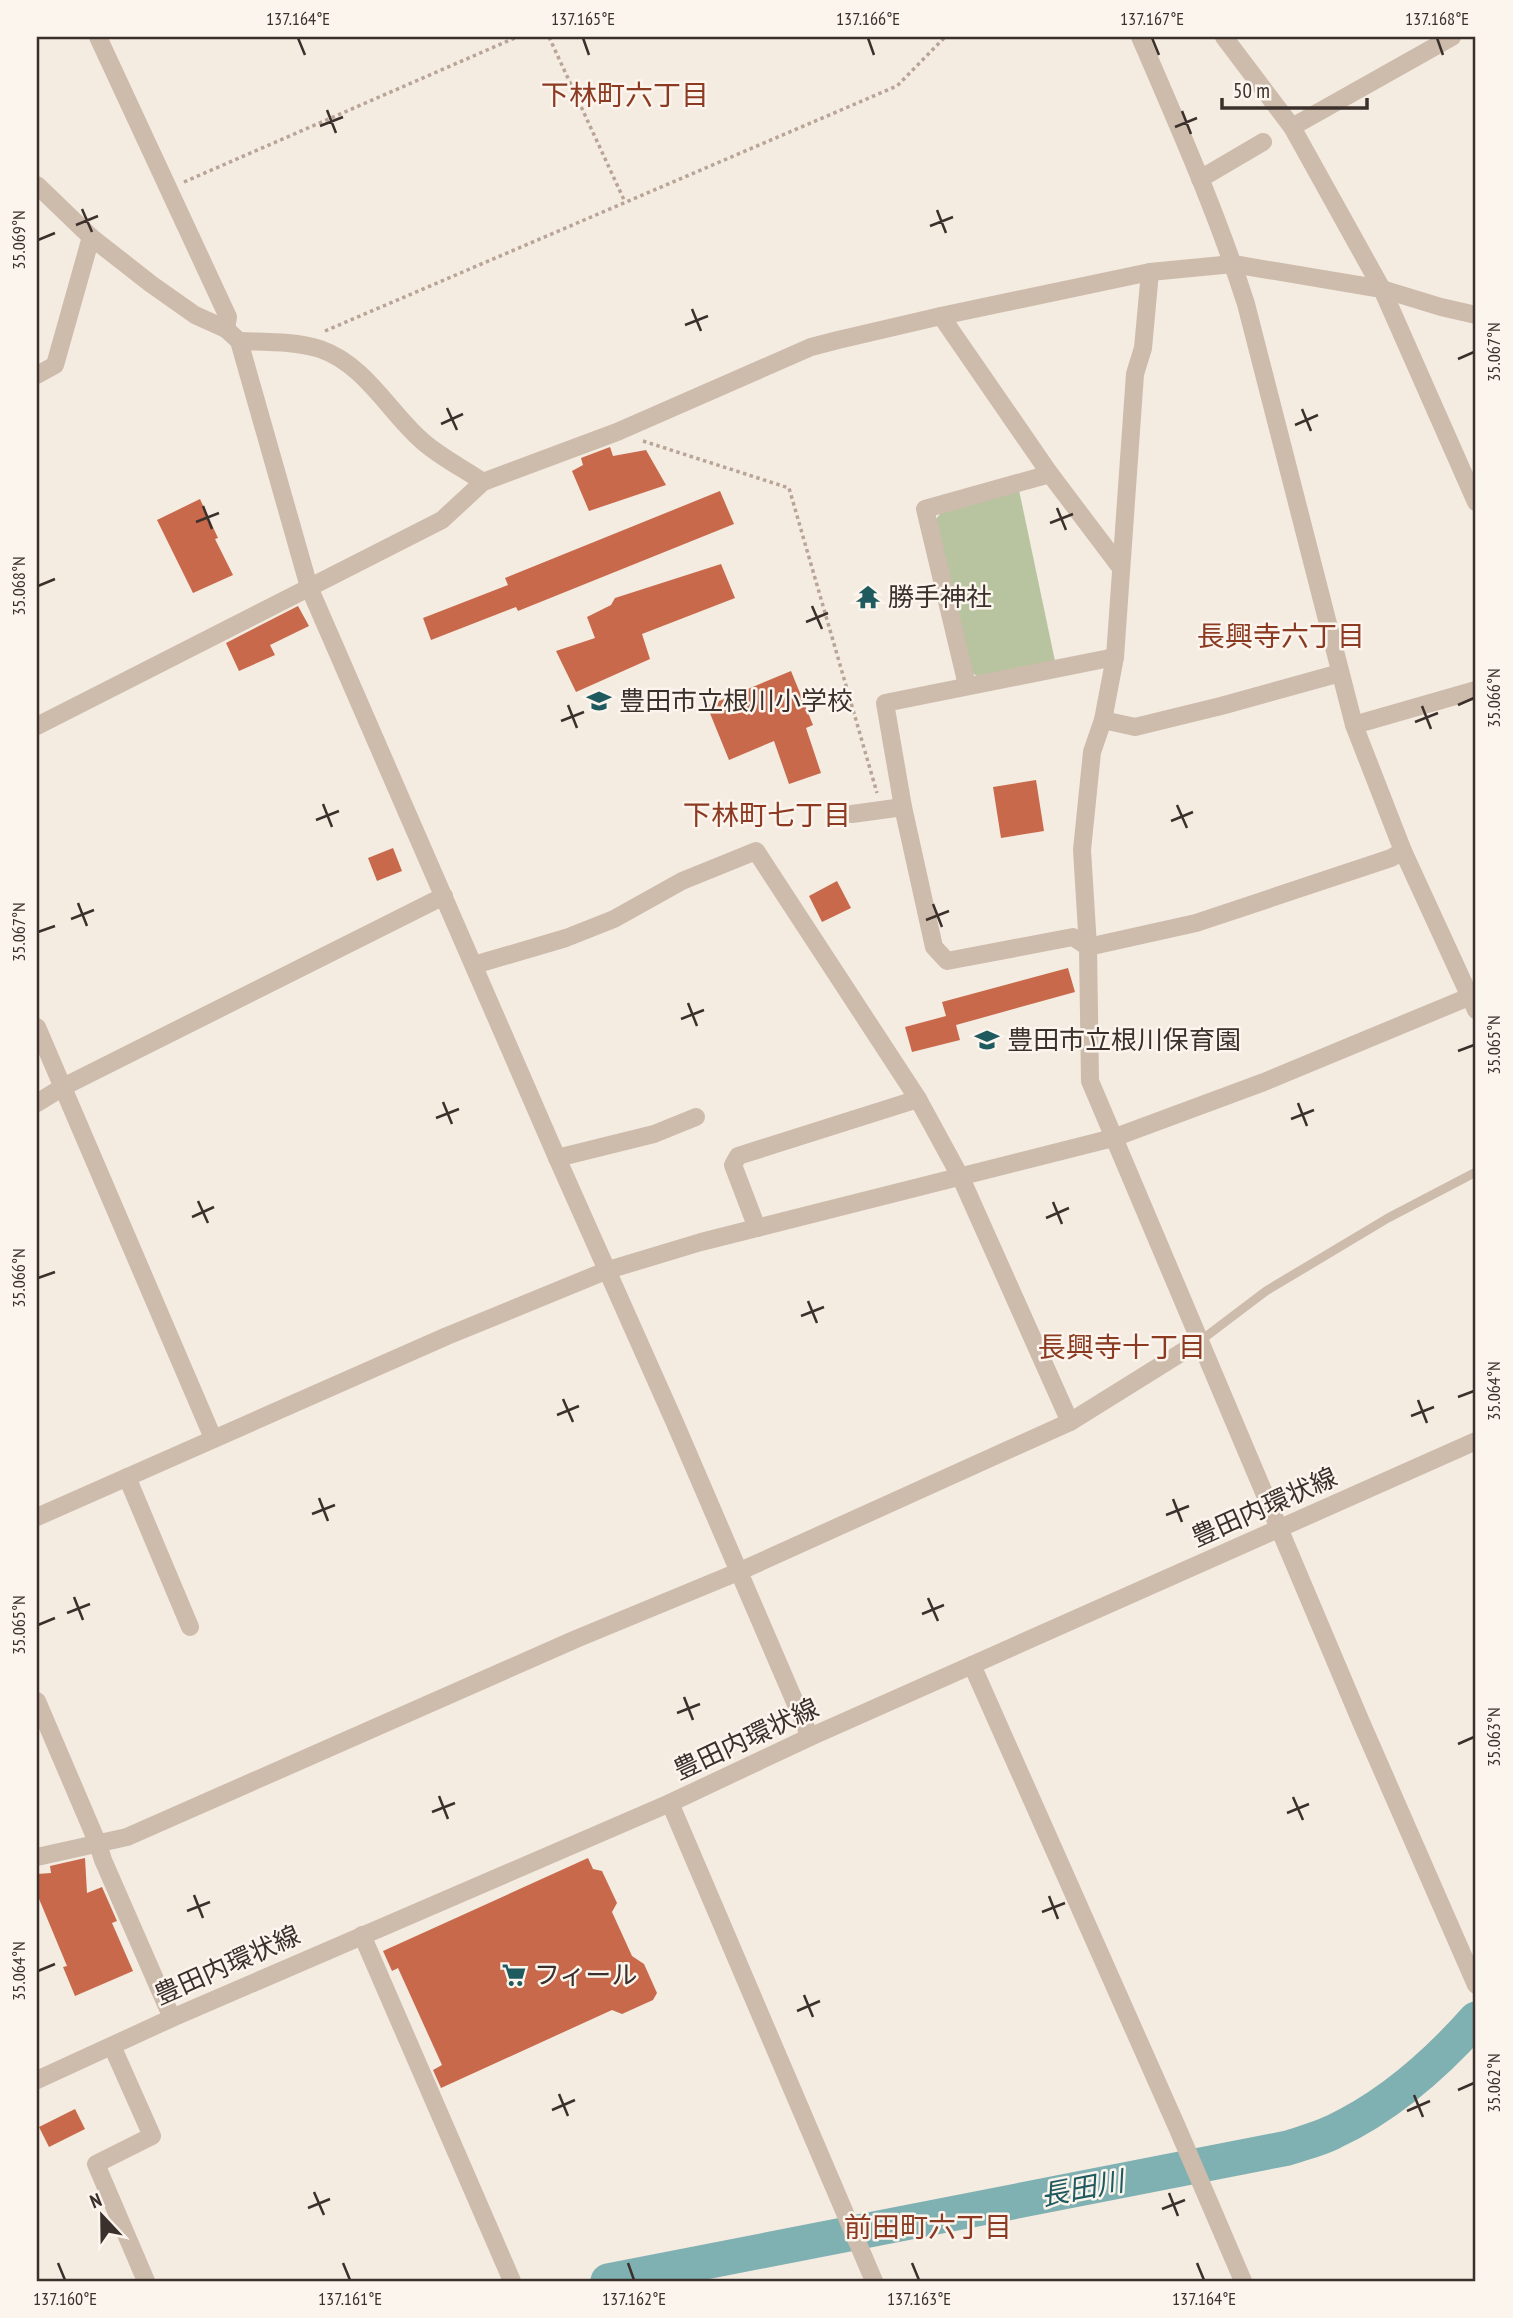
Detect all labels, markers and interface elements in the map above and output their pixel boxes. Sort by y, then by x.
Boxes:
text: 137.164°E [266,7,330,30]
text: 137.165°E [551,7,615,30]
text: 137.166°E [836,7,900,30]
text: 137.167°E [1120,7,1184,30]
text: 137.168°E [1405,7,1469,30]
scale bar [1222,66,1368,110]
district label: 下林町六丁目 [541,76,709,113]
text: 50 m [1233,77,1270,104]
text: 35.069°N [7,210,30,270]
text: 35.067°N [1482,322,1505,382]
text: 35.068°N [7,556,30,616]
place label: 勝手神社 [888,580,992,613]
temple icon: 勝手神社 [854,583,882,611]
district label: 長興寺六丁目 [1197,617,1365,654]
text: 35.066°N [1482,668,1505,728]
place label: 豊田市立根川小学校 [619,684,853,717]
school or university icon: 豊田市立根川小学校 [585,687,613,715]
district label: 下林町七丁目 [683,796,851,833]
text: 35.067°N [7,902,30,962]
text: 35.065°N [1482,1015,1505,1075]
place label: 豊田市立根川保育園 [1007,1023,1241,1056]
school or university icon: 豊田市立根川保育園 [973,1026,1001,1054]
text: 35.066°N [7,1248,30,1308]
district label: 長興寺十丁目 [1038,1328,1206,1365]
text: 35.064°N [1482,1361,1505,1421]
street label: 豊田内環状線 [1186,1460,1342,1553]
text: 35.065°N [7,1595,30,1655]
street label: 豊田内環状線 [668,1691,823,1786]
text: 35.063°N [1482,1707,1505,1767]
street label: 豊田内環状線 [149,1918,305,2011]
text: 35.064°N [7,1941,30,2001]
place label: フィール [534,1958,637,1991]
supermarket icon: フィール [500,1961,528,1989]
text: 35.062°N [1482,2053,1505,2113]
water label: 長田川 [1037,2161,1130,2214]
north arrow [66,2182,136,2252]
text: N [86,2187,105,2213]
district label: 前田町六丁目 [844,2208,1012,2245]
text: 137.160°E [33,2287,97,2310]
text: 137.161°E [318,2287,382,2310]
text: 137.162°E [602,2287,666,2310]
text: 137.163°E [887,2287,951,2310]
text: 137.164°E [1172,2287,1236,2310]

